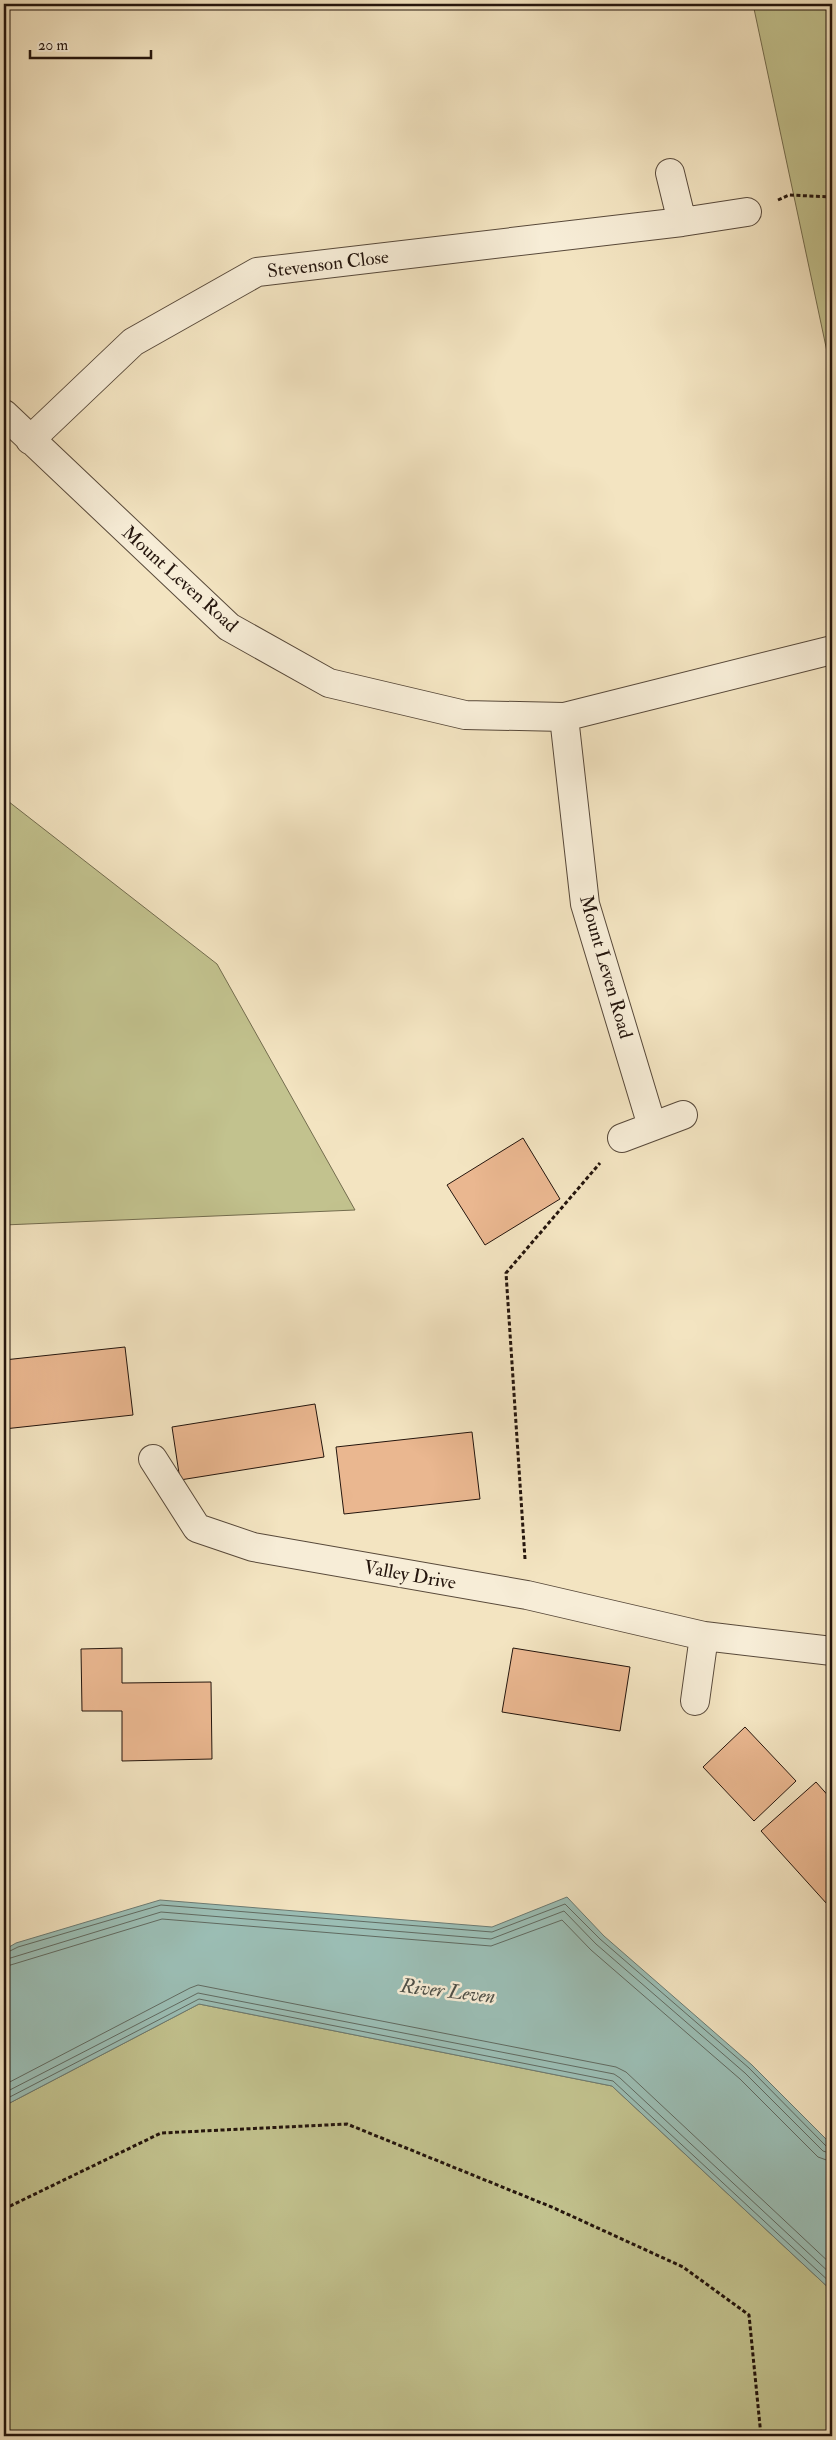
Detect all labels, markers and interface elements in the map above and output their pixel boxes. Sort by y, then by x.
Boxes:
scale bar [30,28,151,60]
text: 20 m [38,36,68,55]
street label: Stevenson Close [266,245,390,283]
street label: Mount Leven Road [117,521,244,638]
street label: Mount Leven Road [574,893,638,1042]
street label: Valley Drive [362,1555,458,1595]
water label: River Leven [398,1973,497,2009]

